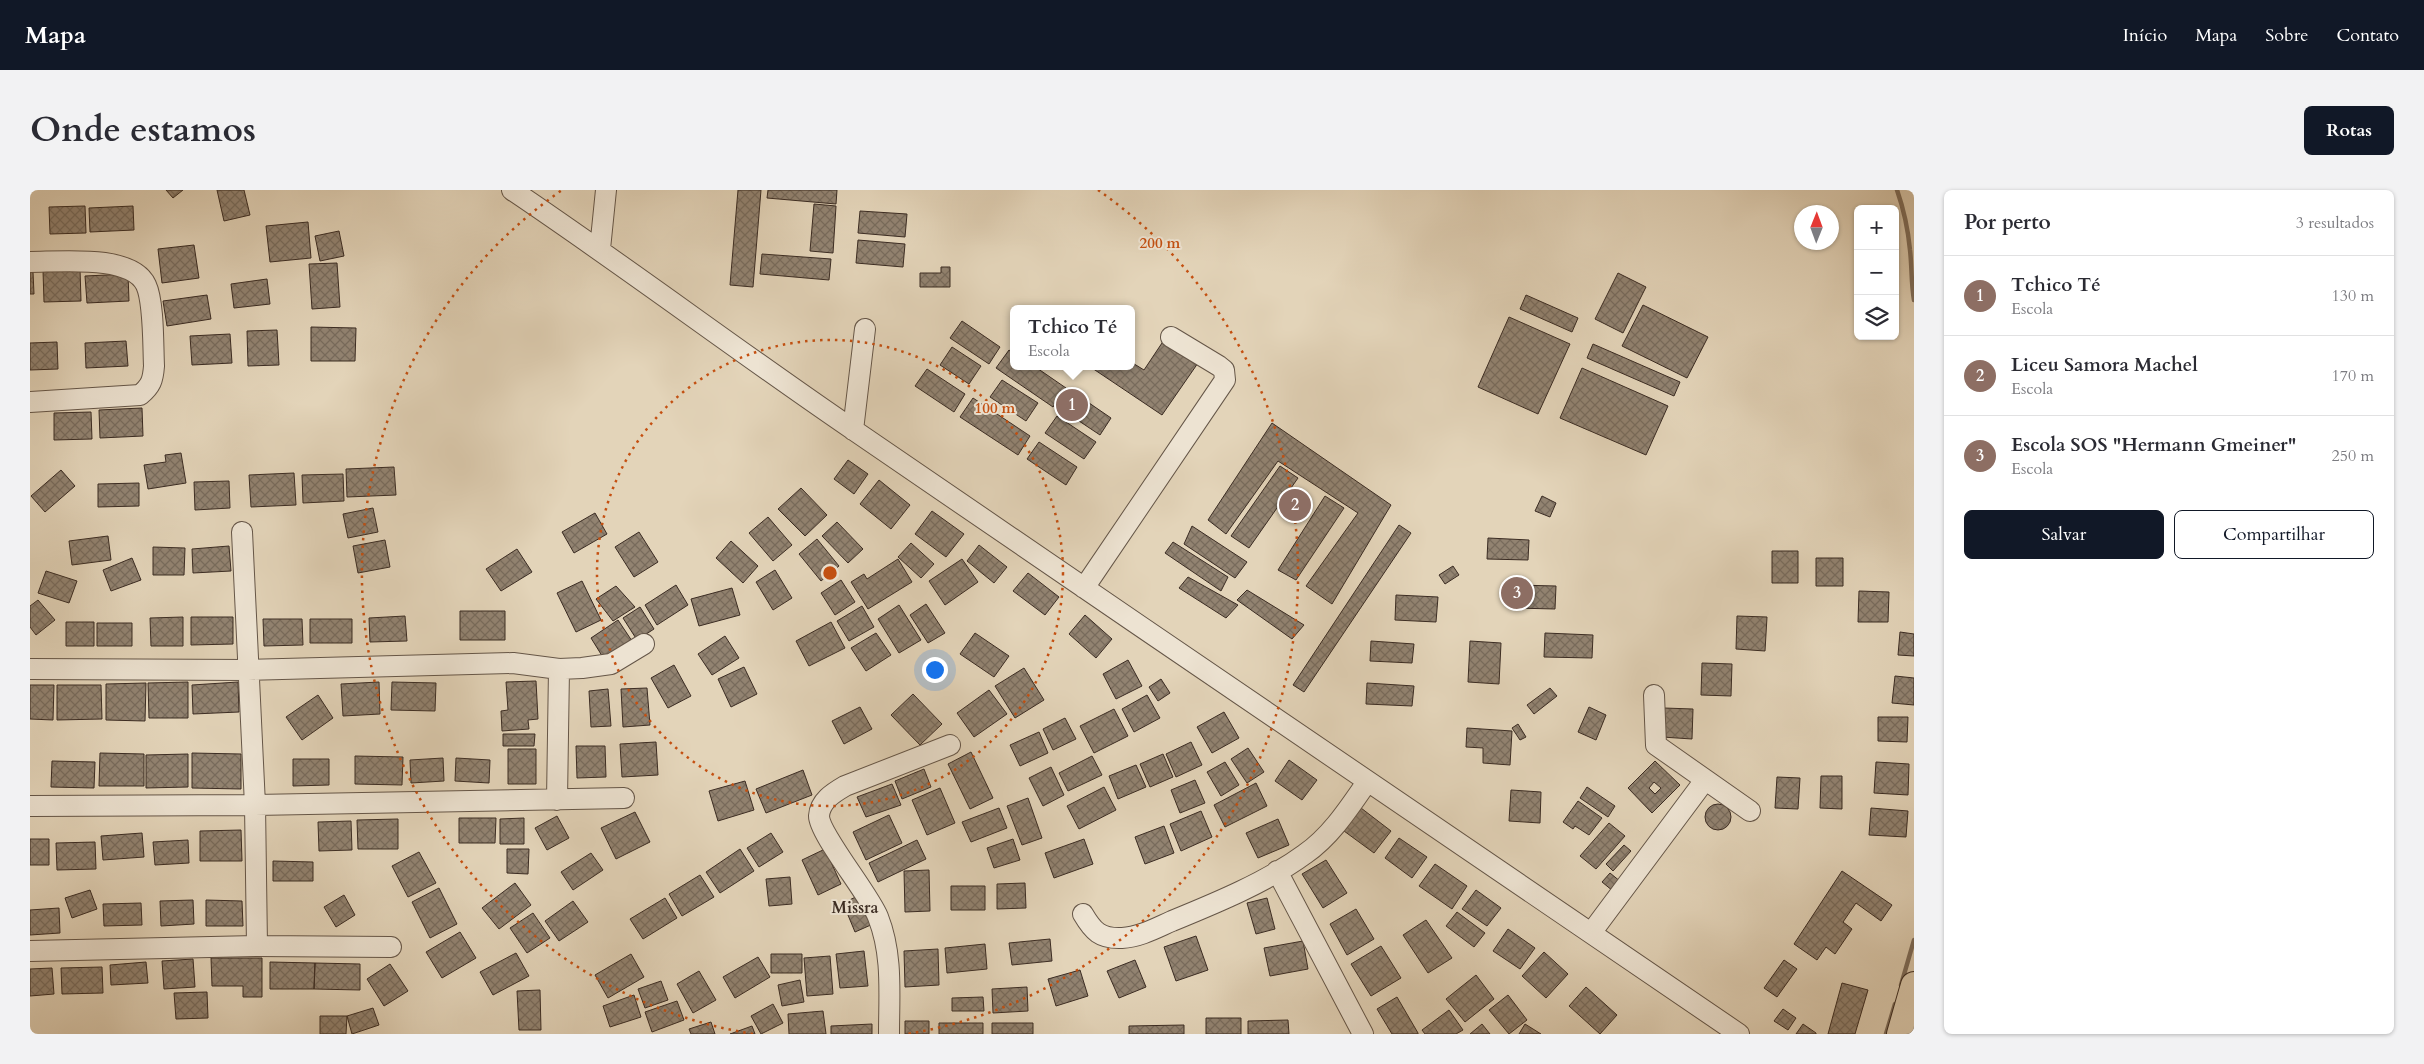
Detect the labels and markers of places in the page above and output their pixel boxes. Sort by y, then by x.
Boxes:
pin: 1 [1056,386,1088,424]
pin: 2 [1279,486,1311,524]
centre of rings [821,564,839,582]
pin: 3 [1501,574,1533,612]

